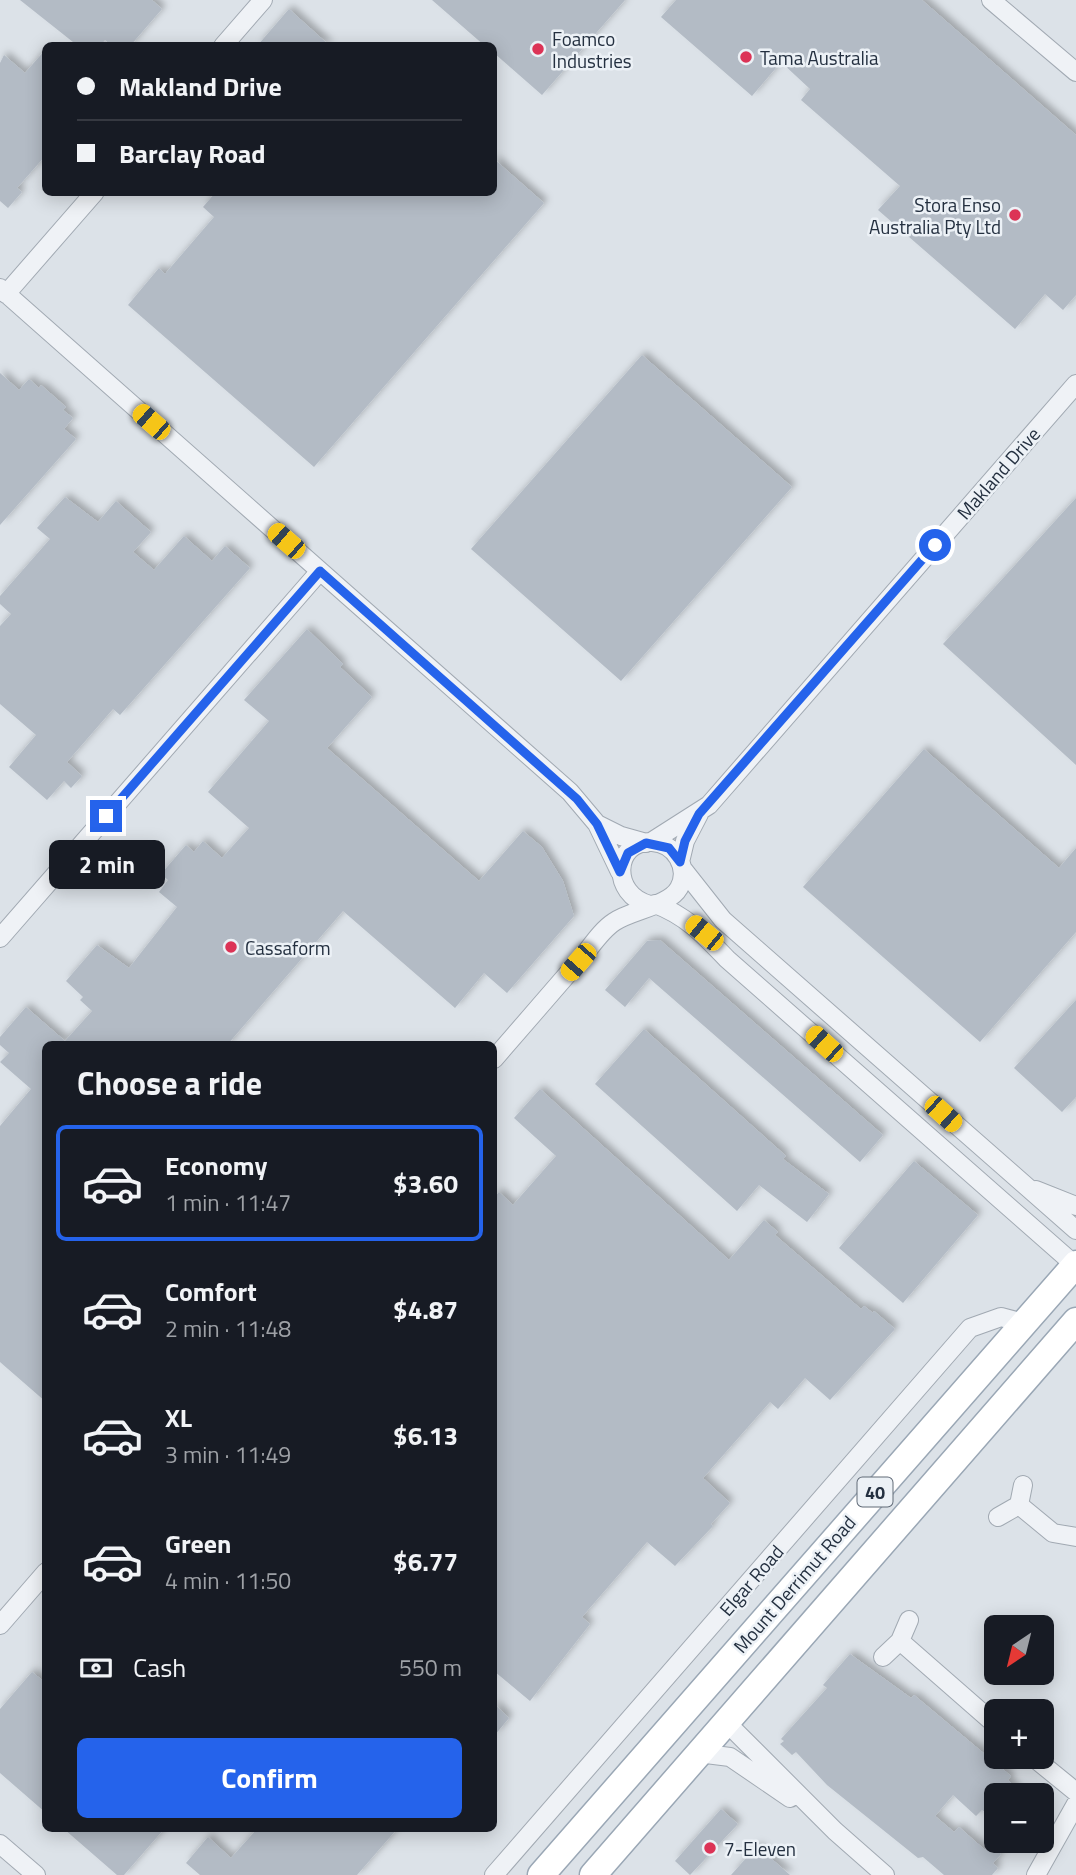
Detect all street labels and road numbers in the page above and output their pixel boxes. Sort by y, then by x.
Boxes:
street label: Makland Drive [950,420,1046,526]
road number: 40 [858,1478,892,1506]
street label: Mount Derrimut Road [726,1509,862,1659]
street label: Elgar Road [712,1538,790,1622]

